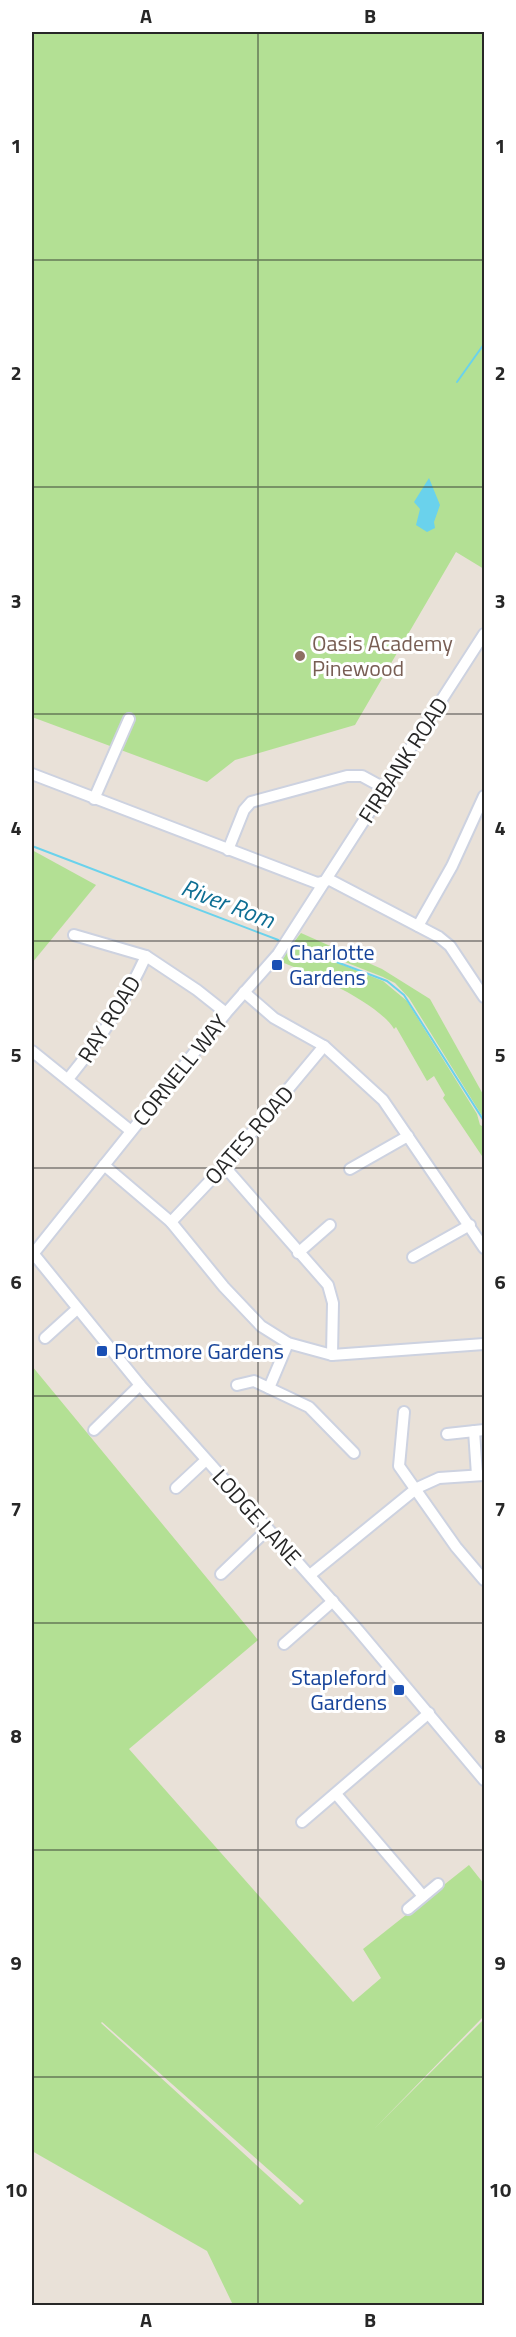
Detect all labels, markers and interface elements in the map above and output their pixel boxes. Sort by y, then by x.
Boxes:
text: A [140,0,152,31]
text: B [364,0,376,31]
text: 1 [10,130,22,161]
text: 1 [494,130,506,161]
text: 2 [10,357,22,388]
text: 2 [494,357,506,388]
text: 3 [10,585,22,616]
text: 3 [494,585,506,616]
place label: Oasis Academy Pinewood [312,626,453,685]
marker: Oasis Academy Pinewood [293,649,307,663]
street label: FIRBANK ROAD [349,690,457,830]
text: 4 [10,812,22,843]
text: 4 [494,812,506,843]
water label: River Rom [176,869,281,938]
place label: Charlotte Gardens [289,935,375,994]
marker: Charlotte Gardens [270,958,284,972]
street label: RAY ROAD [69,969,149,1069]
street label: CORNELL WAY [124,1006,236,1133]
text: 5 [10,1039,22,1070]
text: 5 [494,1039,506,1070]
street label: OATES ROAD [196,1078,302,1192]
text: 6 [10,1266,22,1297]
text: 6 [494,1266,506,1297]
place label: Portmore Gardens [114,1334,284,1368]
marker: Portmore Gardens [95,1344,109,1358]
street label: LODGE LANE [204,1461,310,1573]
text: 7 [10,1493,22,1524]
text: 7 [494,1493,506,1524]
place label: Stapleford Gardens [291,1660,387,1719]
marker: Stapleford Gardens [392,1683,406,1697]
text: 8 [10,1720,22,1751]
text: 8 [494,1720,506,1751]
text: 9 [10,1947,22,1978]
text: 9 [494,1947,506,1978]
text: 10 [5,2174,27,2205]
text: 10 [489,2174,511,2205]
text: A [140,2304,152,2335]
text: B [364,2304,376,2335]

